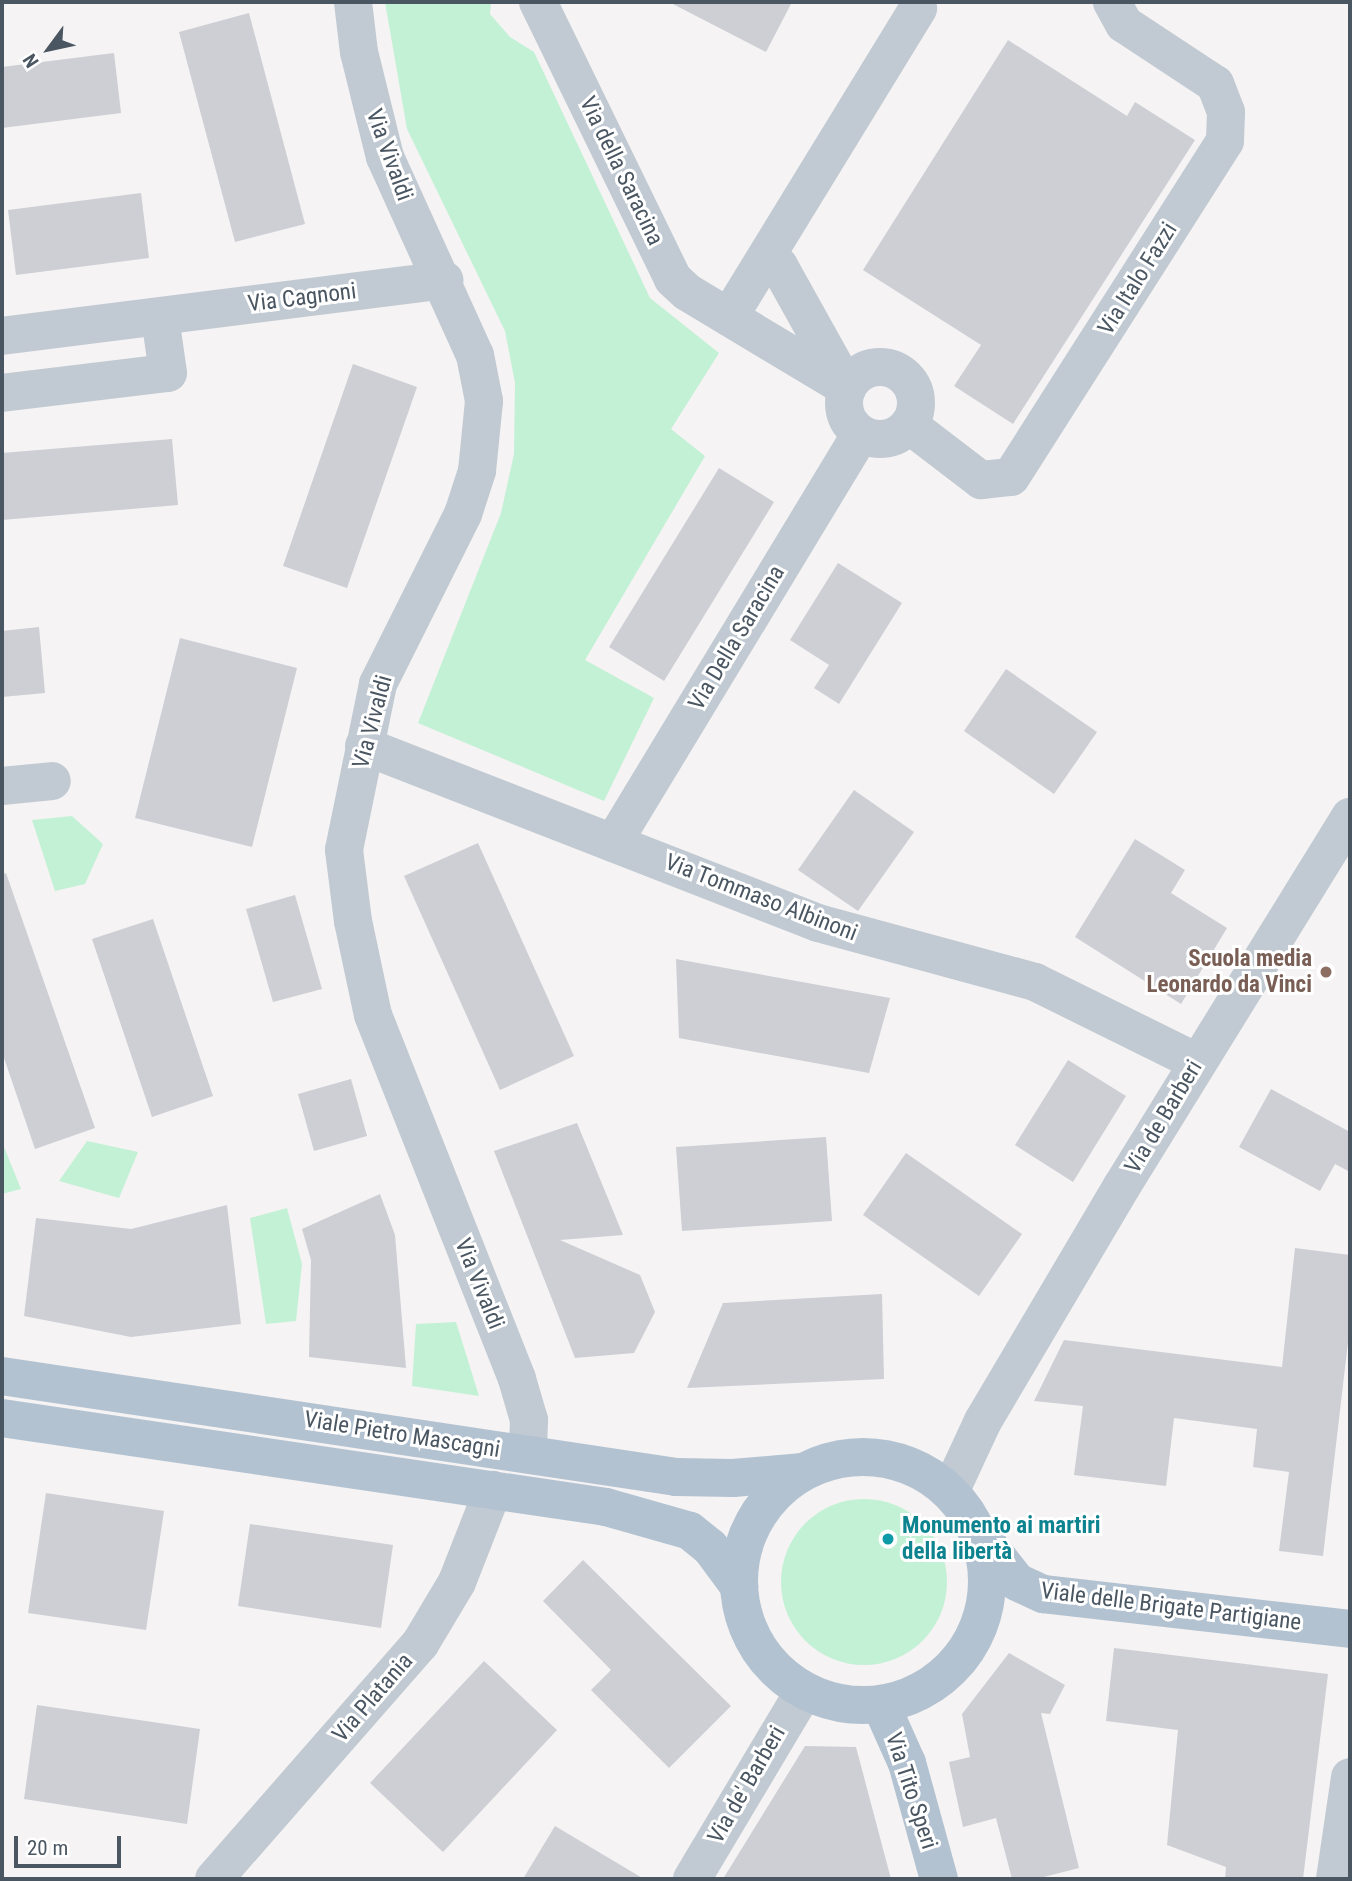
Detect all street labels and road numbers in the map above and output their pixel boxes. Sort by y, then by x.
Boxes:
street label: Via della Saracina [573,92,669,250]
street label: Via Vivaldi [360,106,418,204]
street label: Via Italo Fazzi [1093,218,1183,340]
street label: Via Cagnoni [246,278,358,318]
street label: Via Della Saracina [683,561,791,715]
street label: Via Vivaldi [347,672,399,772]
street label: Via Tommaso Albinoni [661,849,861,947]
street label: Via de Barberi [1119,1055,1209,1179]
street label: Via Vivaldi [448,1235,510,1333]
street label: Viale Pietro Mascagni [302,1406,502,1464]
street label: Viale delle Brigate Partigiane [1039,1577,1303,1637]
street label: Via Platania [327,1648,419,1748]
street label: Via de' Barberi [702,1721,792,1849]
street label: Via Tito Speri [879,1729,943,1853]

